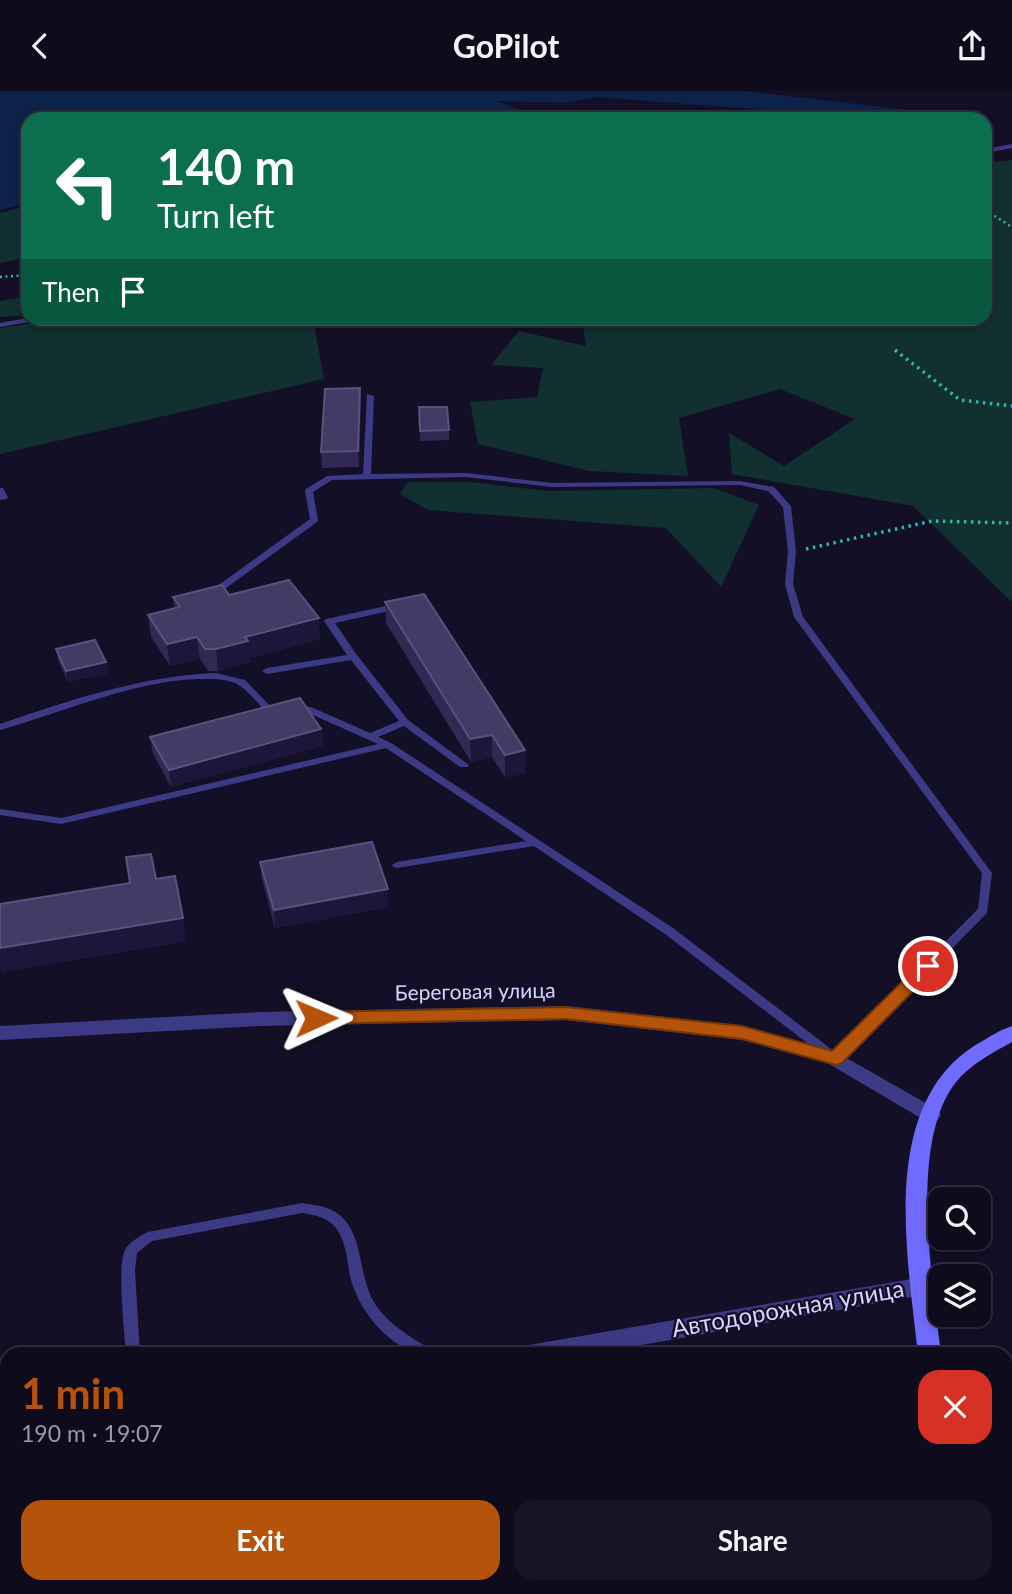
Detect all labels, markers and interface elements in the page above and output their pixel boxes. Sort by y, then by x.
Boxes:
text: GoPilot [453,26,559,65]
icon: back [21,27,59,65]
icon: share [953,27,991,65]
text: 140 m [157,137,295,195]
icon: left [42,140,133,231]
text: Turn left [157,196,274,235]
icon: arrive [114,273,152,311]
text: Then [42,276,100,308]
pin [898,936,958,996]
icon: arrive [909,947,947,985]
street label: Береговая улица [394,977,556,1004]
position arrow [279,981,353,1055]
map controls [928,1187,991,1327]
button: search [928,1187,991,1250]
button: layers [928,1264,991,1327]
street label: Автодорожная улица [669,1273,906,1342]
text: 1 min [21,1368,125,1418]
button: close [918,1370,992,1444]
text: 190 m · 19:07 [21,1419,163,1447]
button: Exit [21,1500,500,1580]
button: Share [514,1500,992,1580]

